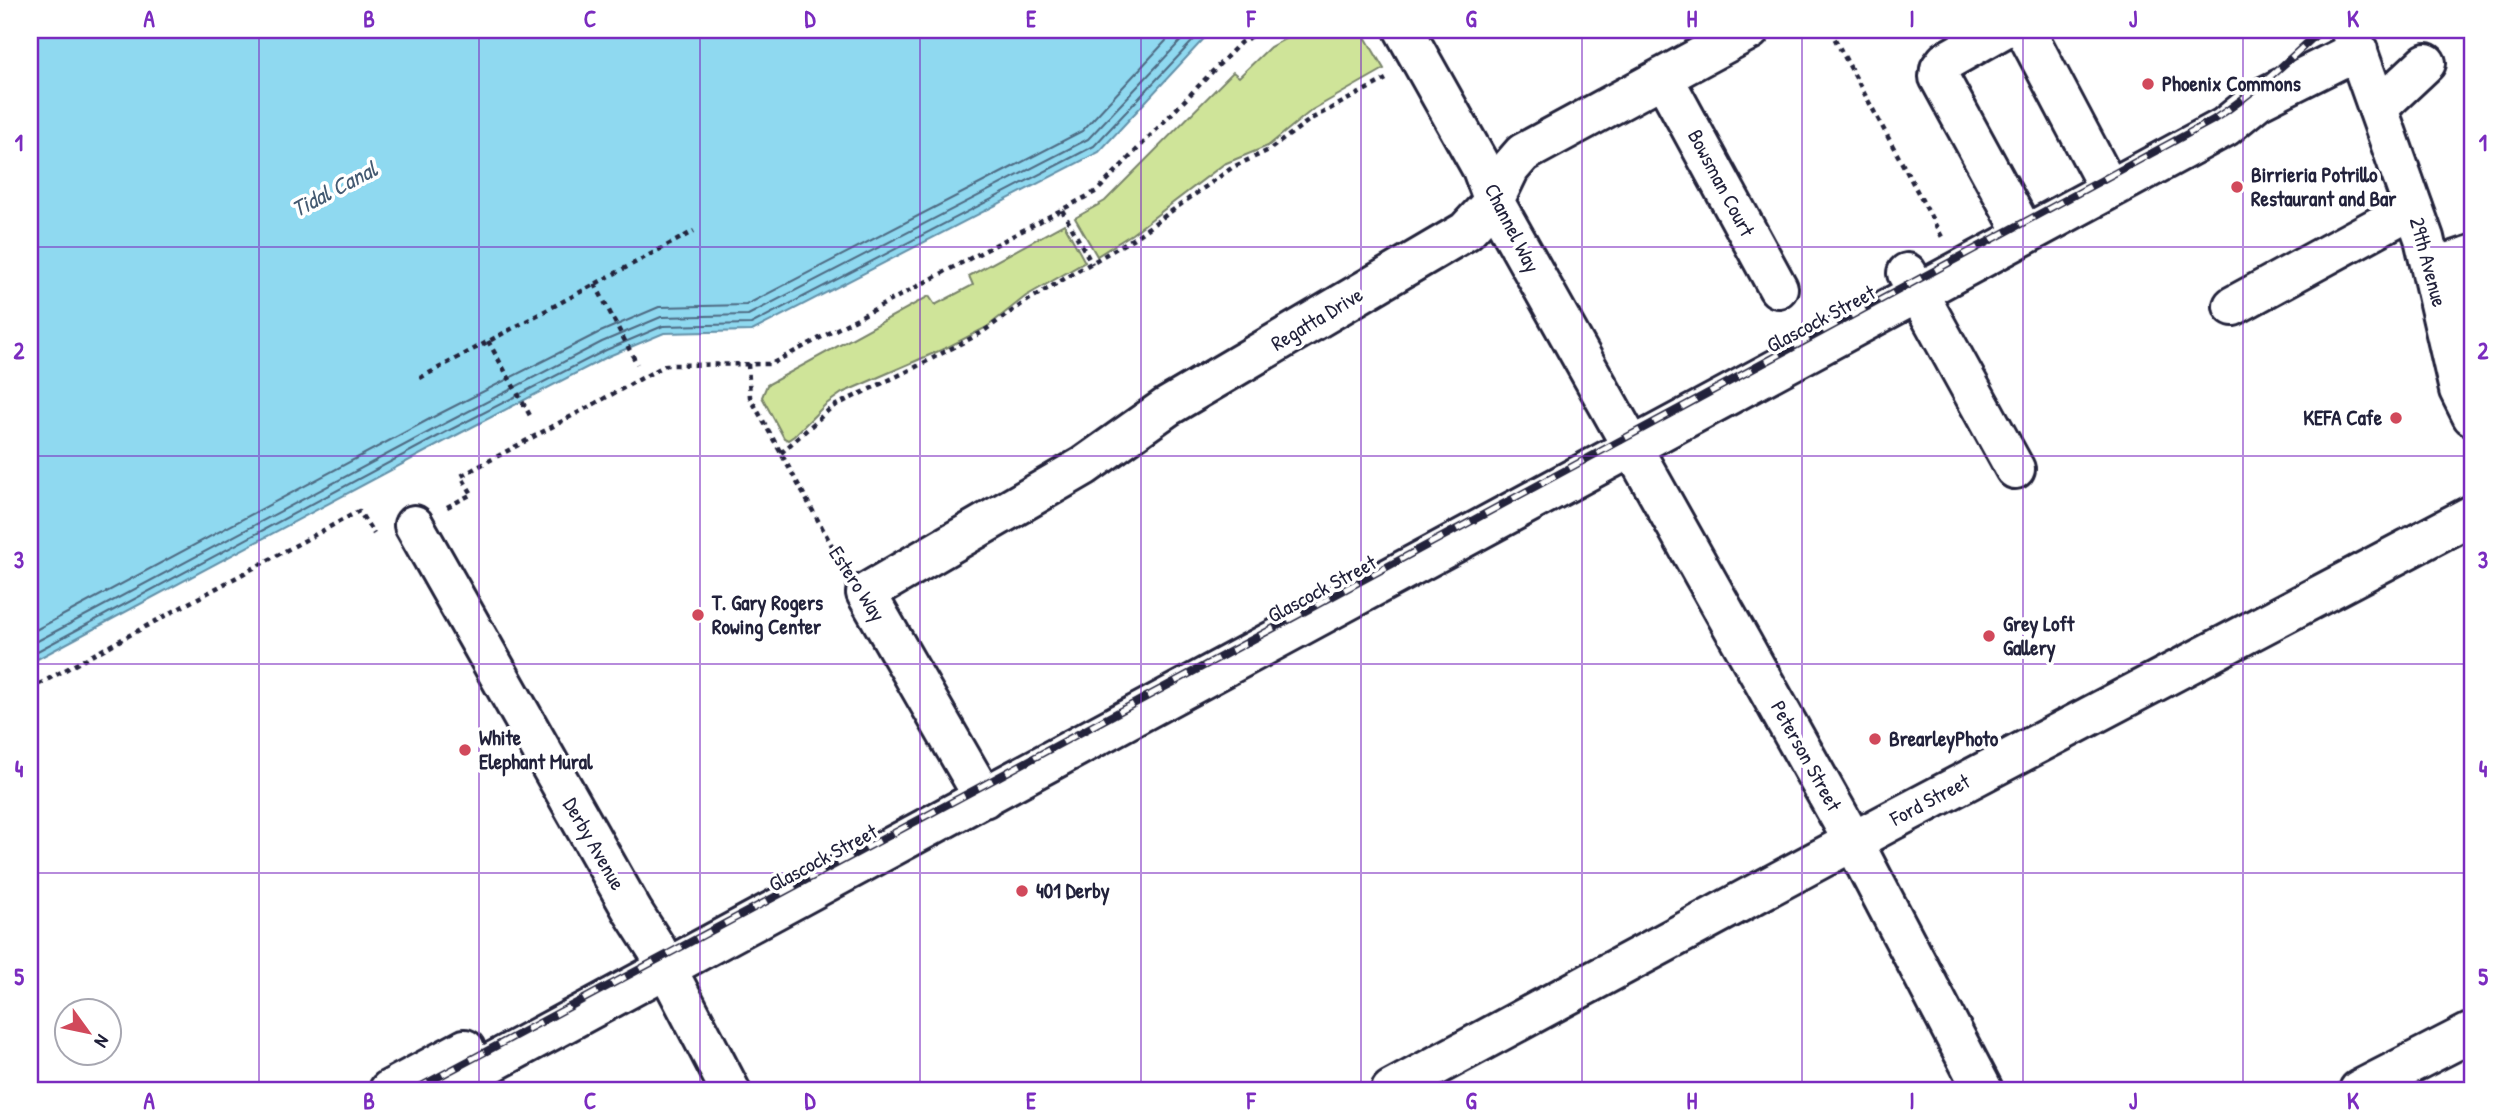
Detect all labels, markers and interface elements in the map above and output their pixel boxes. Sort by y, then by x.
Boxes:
text: A [143,3,155,34]
text: B [363,3,375,34]
text: C [584,3,596,34]
text: D [805,3,817,34]
text: E [1026,3,1037,34]
text: F [1246,3,1257,34]
text: G [1465,3,1477,34]
text: H [1687,3,1698,34]
text: I [1909,3,1915,34]
text: J [2129,3,2138,34]
text: K [2347,3,2360,34]
place label: Phoenix Commons [2162,69,2301,98]
marker: Phoenix Commons [2140,76,2156,92]
street label: Bowsman Court [1681,124,1762,242]
text: 1 [15,127,23,158]
text: 1 [2479,127,2487,158]
water label: Tidal Canal [286,153,383,224]
place label: Birrieria Potrillo Restaurant and Bar [2251,160,2397,213]
street label: Channel Way [1478,178,1547,277]
marker: Birrieria Potrillo Restaurant and Bar [2229,179,2245,195]
street label: 29th Avenue [2403,214,2454,310]
street label: Glascock Street [1761,277,1881,359]
street label: Regatta Drive [1265,280,1368,357]
text: 2 [14,335,25,366]
text: 2 [2478,335,2489,366]
place label: KEFA Cafe [2303,403,2383,432]
marker: KEFA Cafe [2388,410,2404,426]
street label: Estero Way [822,540,893,627]
text: 3 [14,544,24,575]
text: 3 [2478,544,2488,575]
street label: Glascock Street [1262,547,1382,629]
place label: T. Gary Rogers Rowing Center [711,588,823,642]
marker: T. Gary Rogers Rowing Center [690,607,706,623]
place label: Grey Loft Gallery [2003,609,2075,663]
marker: Grey Loft Gallery [1981,628,1997,644]
street label: Peterson Street [1764,695,1849,817]
place label: White Elephant Mural [479,723,593,777]
place label: BrearleyPhoto [1889,724,1999,754]
marker: BrearleyPhoto [1867,731,1883,747]
marker: White Elephant Mural [457,742,473,758]
text: 4 [15,753,24,784]
text: 4 [2479,753,2488,784]
street label: Ford Street [1884,766,1975,833]
street label: Derby Avenue [556,792,633,895]
street label: Glascock Street [763,816,883,898]
place label: 401 Derby [1036,876,1110,906]
marker: 401 Derby [1014,883,1030,899]
text: 5 [14,961,24,992]
text: 5 [2478,961,2488,992]
north arrow [52,998,122,1068]
text: N [89,1030,116,1053]
text: A [143,1085,155,1116]
text: B [363,1085,375,1116]
text: C [584,1085,596,1116]
text: D [805,1085,817,1116]
text: E [1026,1085,1037,1116]
text: F [1246,1085,1257,1116]
text: G [1465,1085,1477,1116]
text: H [1687,1085,1698,1116]
text: I [1909,1085,1915,1116]
text: J [2129,1085,2138,1116]
text: K [2347,1085,2360,1116]

